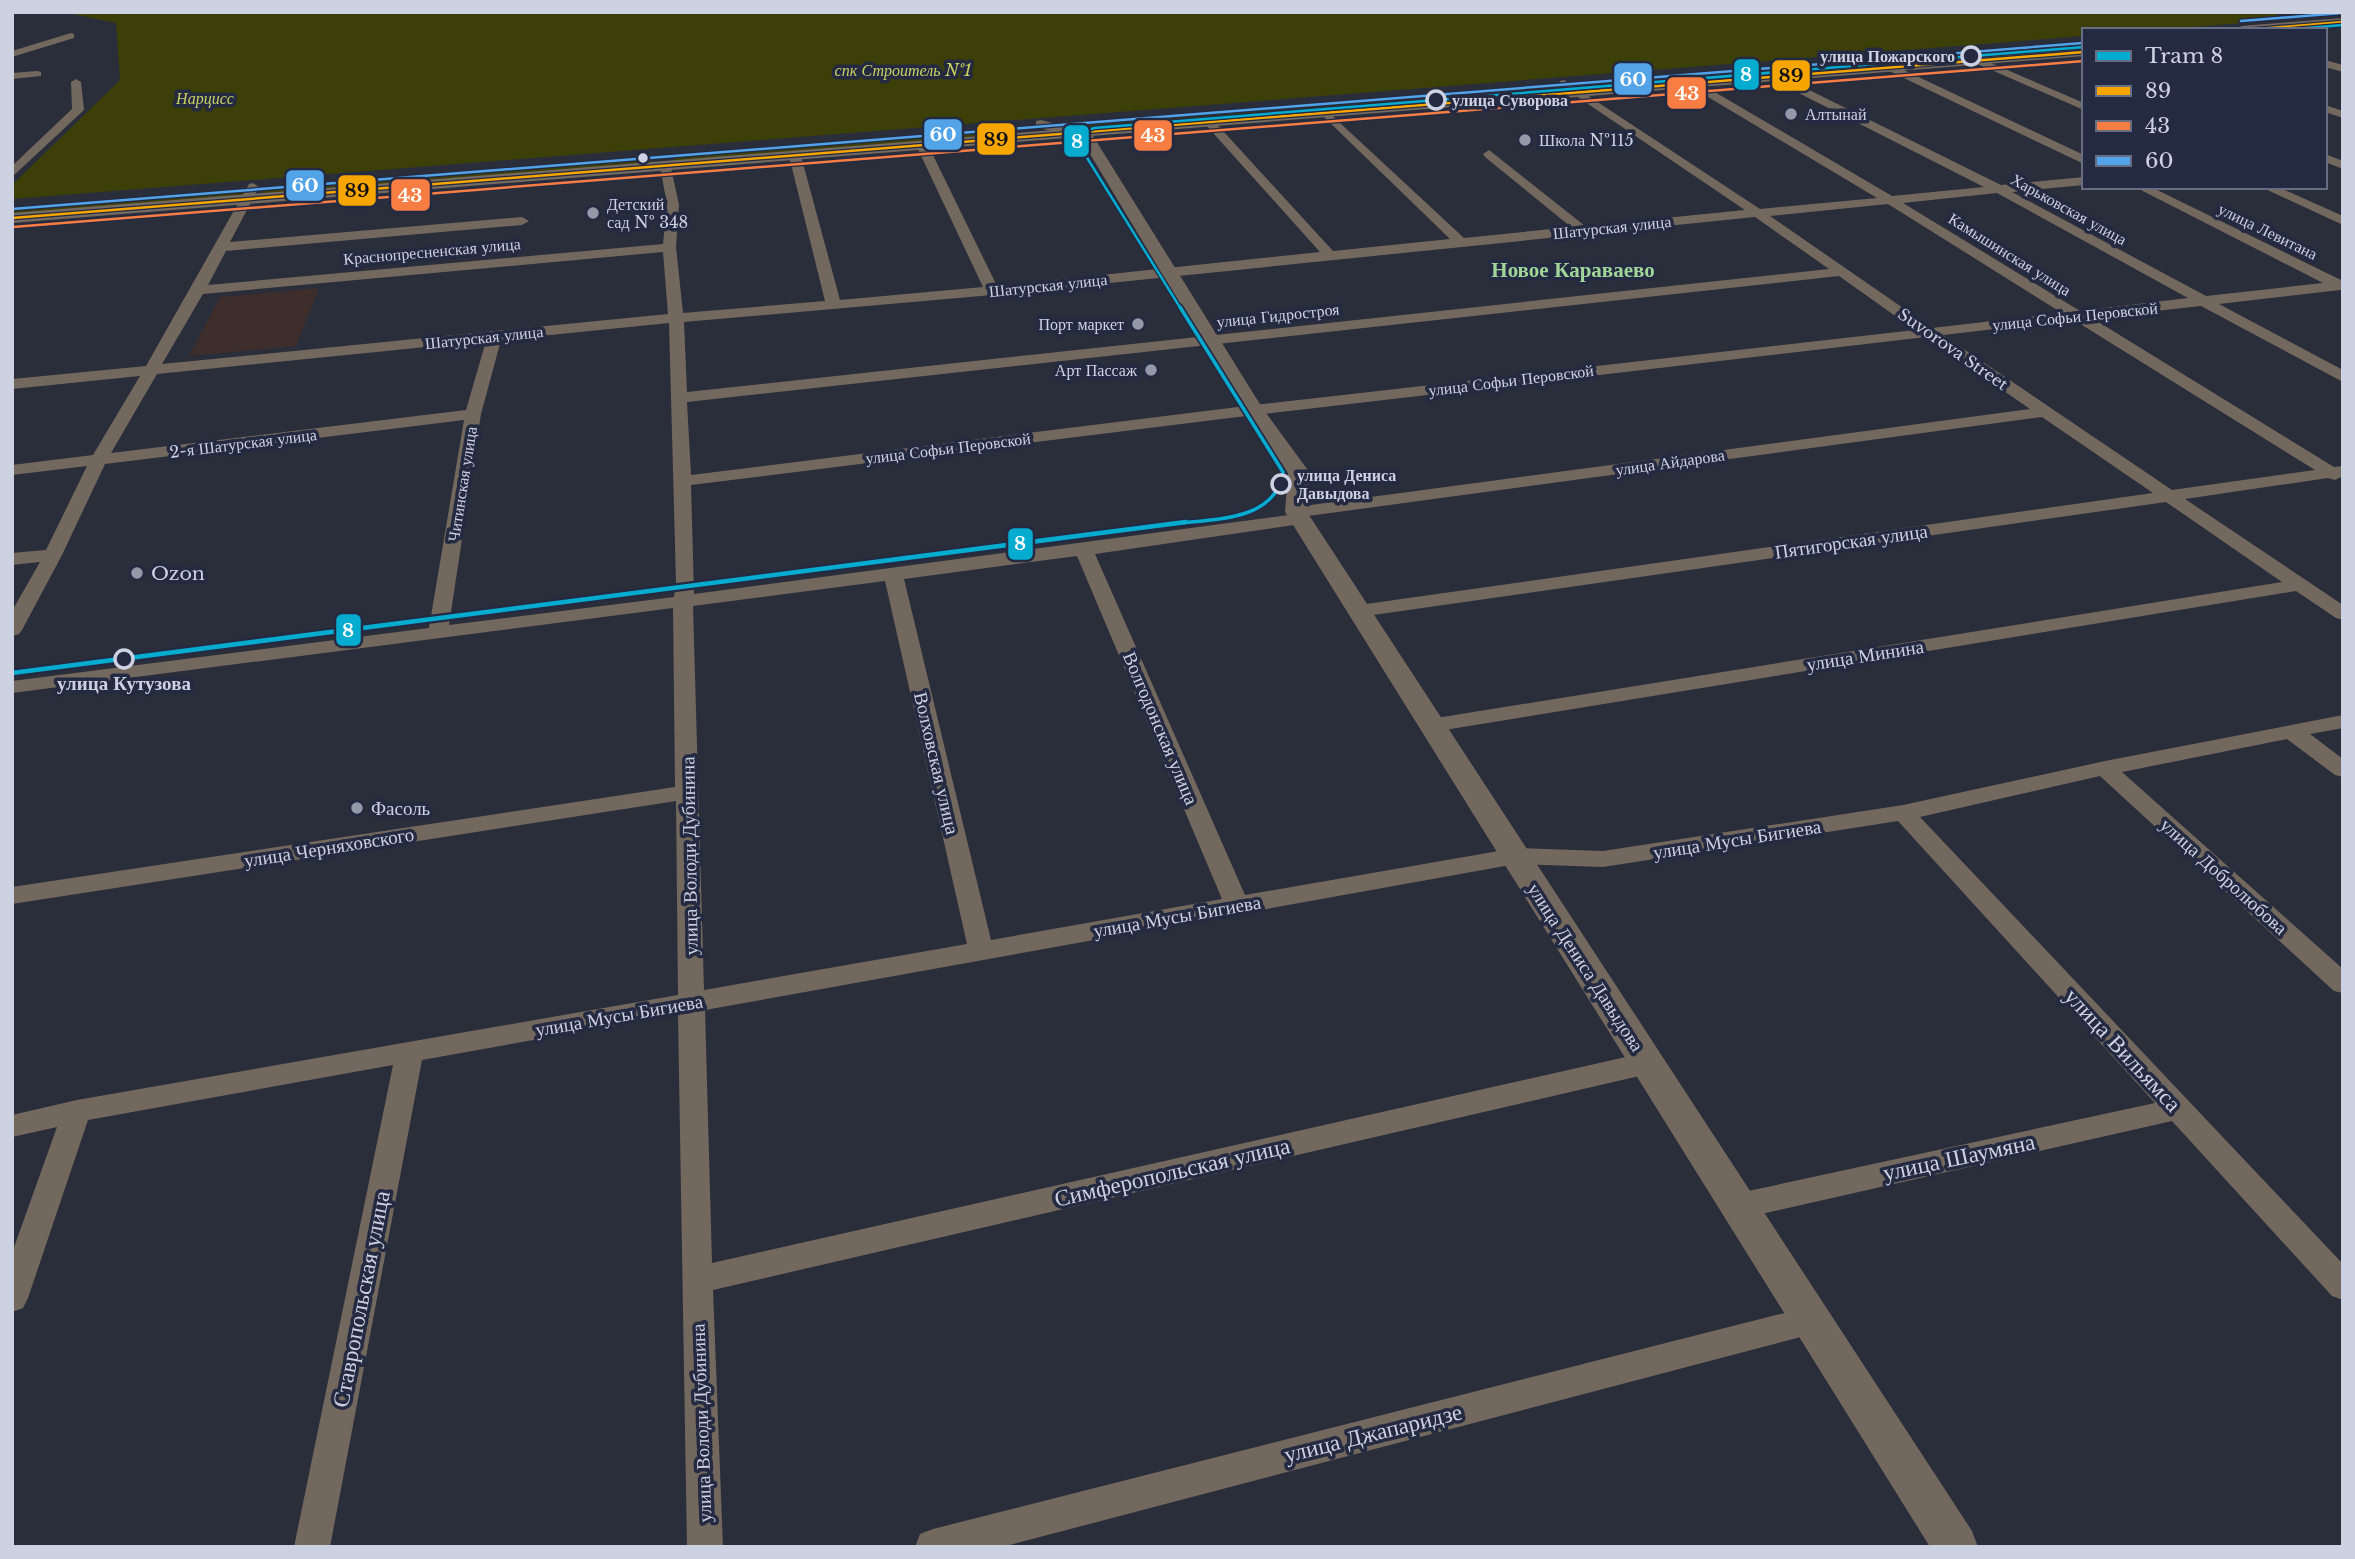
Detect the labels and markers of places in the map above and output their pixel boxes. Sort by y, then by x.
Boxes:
place label: улица Пожарского [1820,46,1955,66]
marker: улица Пожарского [1961,46,1981,66]
marker: улица Суворова [1426,90,1446,110]
place label: улица Суворова [1452,90,1568,110]
place label: Алтынай [1805,104,1867,124]
marker: Алтынай [1783,106,1799,122]
place label: Школа №115 [1539,130,1634,150]
marker: Школа №115 [1517,132,1533,148]
unlabelled marker [636,151,650,165]
place label: Детский сад № 348 [607,194,688,232]
marker: Детский сад № 348 [585,205,601,221]
place label: Порт маркет [1038,314,1124,334]
marker: Порт маркет [1130,316,1146,332]
place label: Арт Пассаж [1055,360,1138,380]
marker: Арт Пассаж [1143,362,1159,378]
place label: улица Дениса Давыдова [1297,465,1396,503]
marker: улица Дениса Давыдова [1271,474,1291,494]
place label: Ozon [151,562,205,585]
marker: Ozon [129,565,145,581]
marker: улица Кутузова [114,649,134,669]
place label: улица Кутузова [57,672,191,695]
place label: Фасоль [371,797,431,820]
marker: Фасоль [349,800,365,816]

